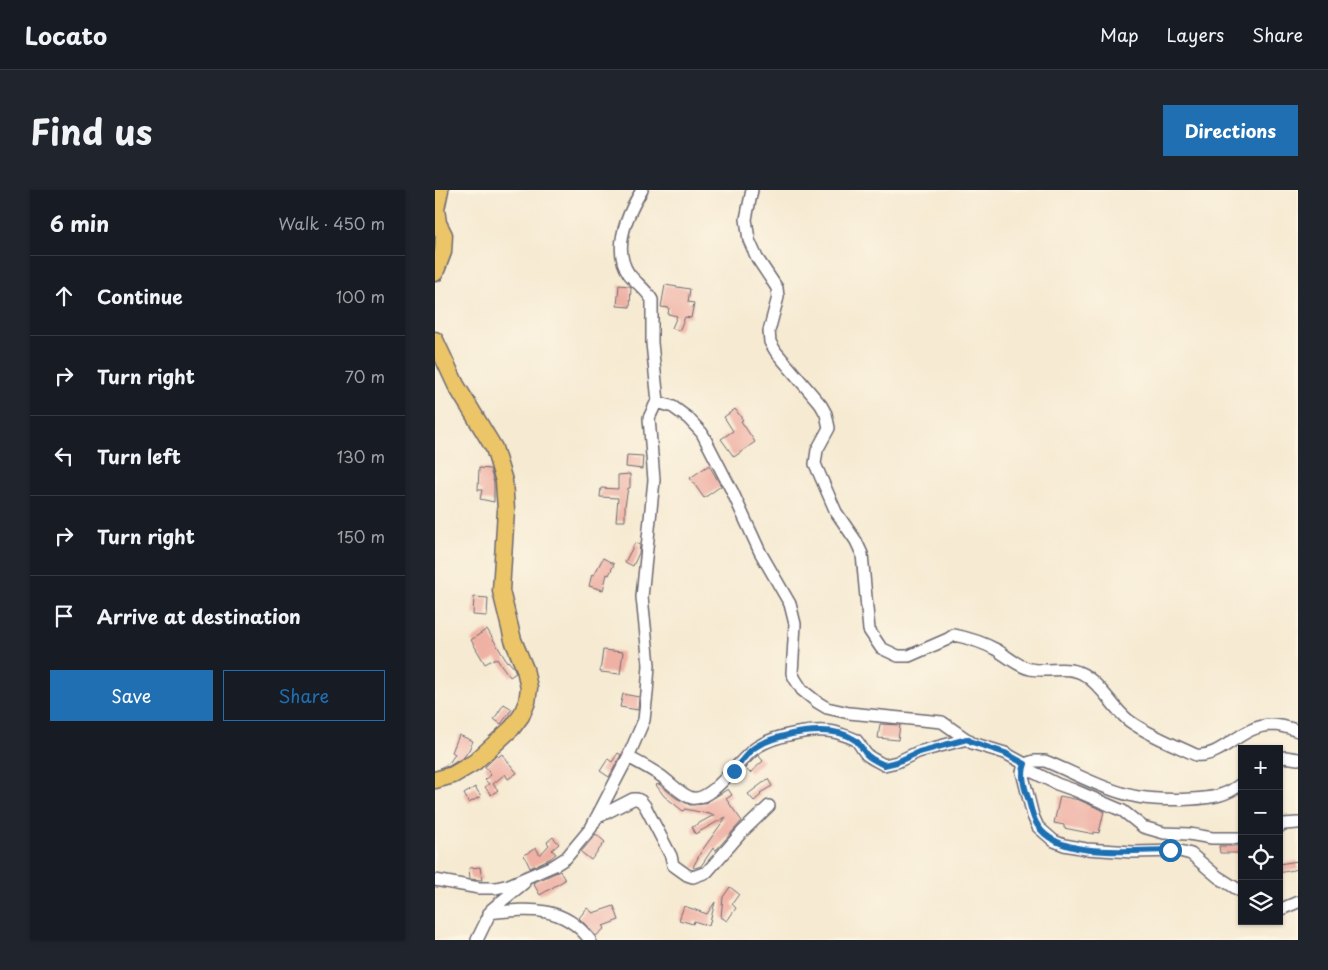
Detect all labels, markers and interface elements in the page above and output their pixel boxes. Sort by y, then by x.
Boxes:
text: Locato [25,17,107,53]
text: Map [1100,21,1139,48]
text: Layers [1167,21,1224,48]
text: Share [1252,21,1303,48]
text: Find us [30,104,152,157]
button: Directions [1163,105,1298,156]
text: 6 min [50,207,109,239]
text: Walk · 450 m [279,211,385,235]
icon: ahead [50,282,78,310]
text: Continue [97,282,183,310]
text: 100 m [336,284,385,308]
icon: right [50,362,78,390]
text: Turn right [97,362,195,390]
text: 70 m [345,364,385,388]
icon: left [50,442,78,470]
text: Turn left [97,442,181,470]
text: 130 m [337,444,385,468]
icon: right [50,522,78,550]
text: Turn right [97,522,195,550]
text: 150 m [337,524,385,548]
icon: arrive [50,602,78,630]
text: Arrive at destination [97,602,301,630]
button: Save [50,670,213,721]
button: Share [223,670,385,721]
map controls [1238,745,1283,925]
button: + [1238,745,1283,790]
route end [723,760,746,783]
button: − [1238,790,1283,835]
button: locate [1238,835,1283,880]
route start [1159,839,1182,862]
button: layers [1238,880,1283,925]

